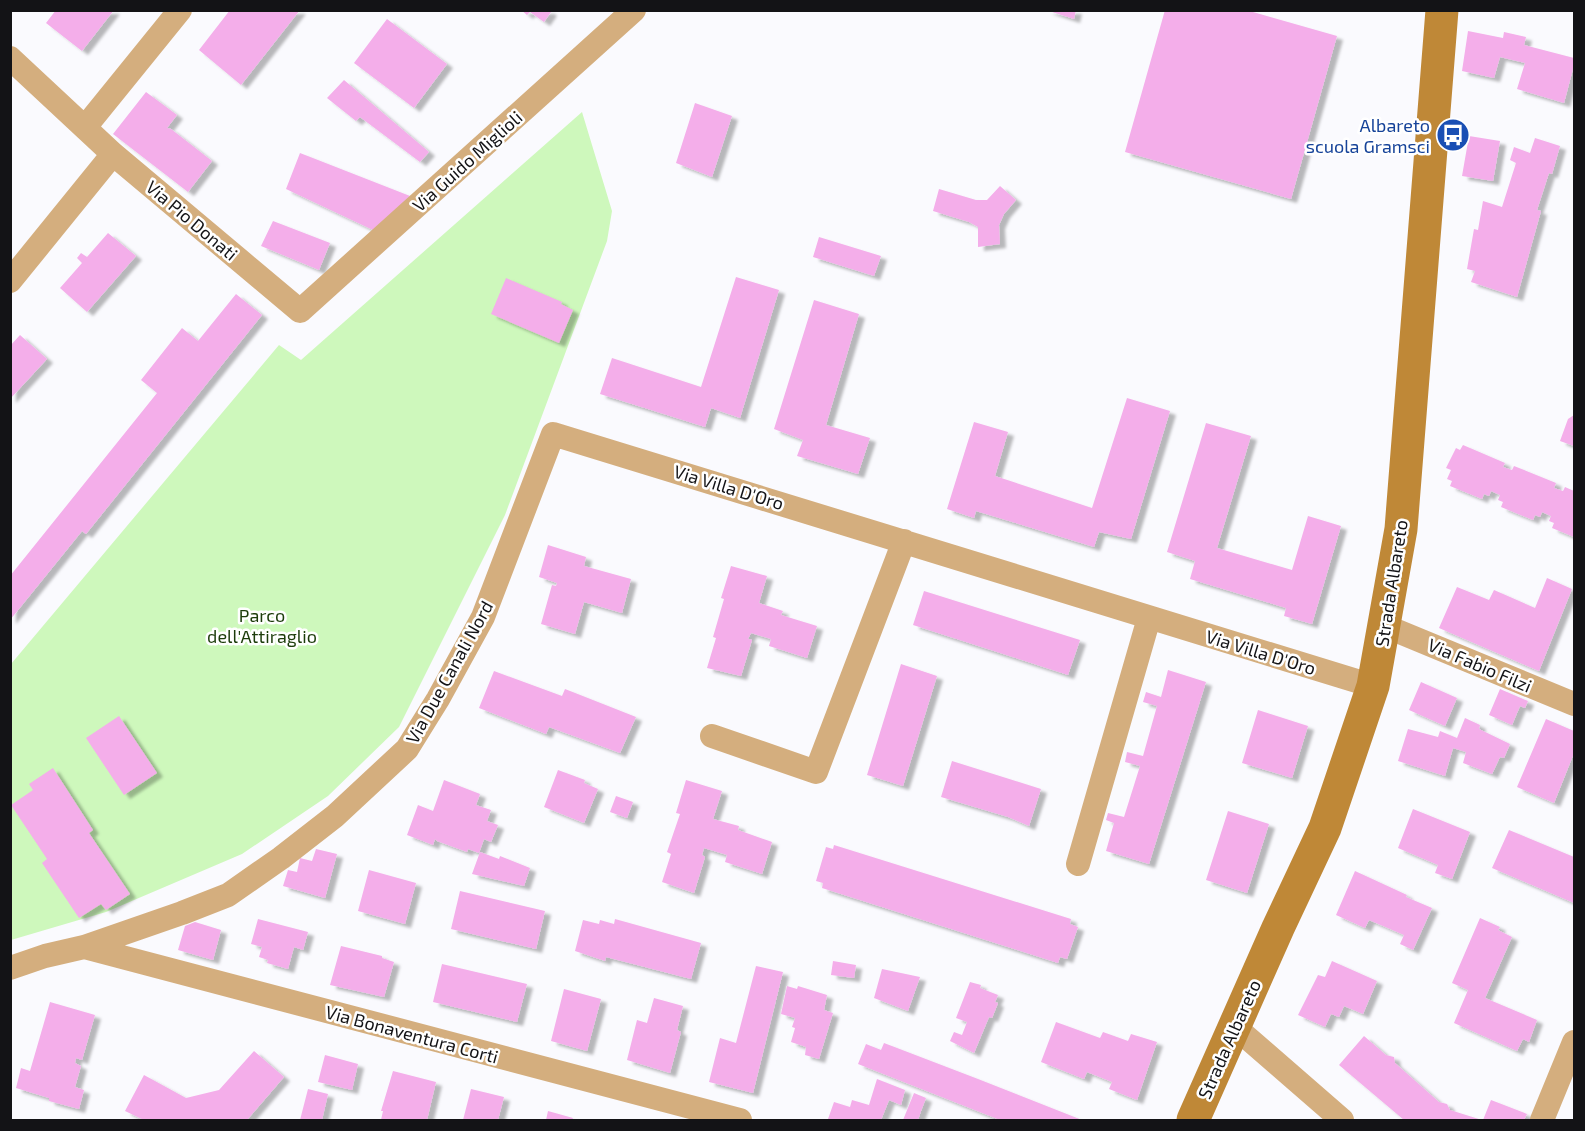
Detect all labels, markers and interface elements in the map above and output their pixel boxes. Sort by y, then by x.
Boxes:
street label: Via Guido Miglioli [408,106,526,216]
place label: Albareto scuola Gramsci [1306,114,1430,157]
bus stop icon: Albareto scuola Gramsci [1435,117,1471,153]
street label: Via Pio Donati [142,175,242,265]
street label: Via Villa D'Oro [671,460,787,514]
street label: Strada Albareto [1370,518,1412,648]
street label: Via Due Canali Nord [401,597,497,747]
park label: Parco dell'Attiraglio [207,604,317,647]
street label: Via Villa D'Oro [1203,625,1319,679]
street label: Via Fabio Filzi [1425,633,1535,697]
street label: Strada Albareto [1193,976,1265,1102]
street label: Via Bonaventura Corti [323,1000,501,1068]

